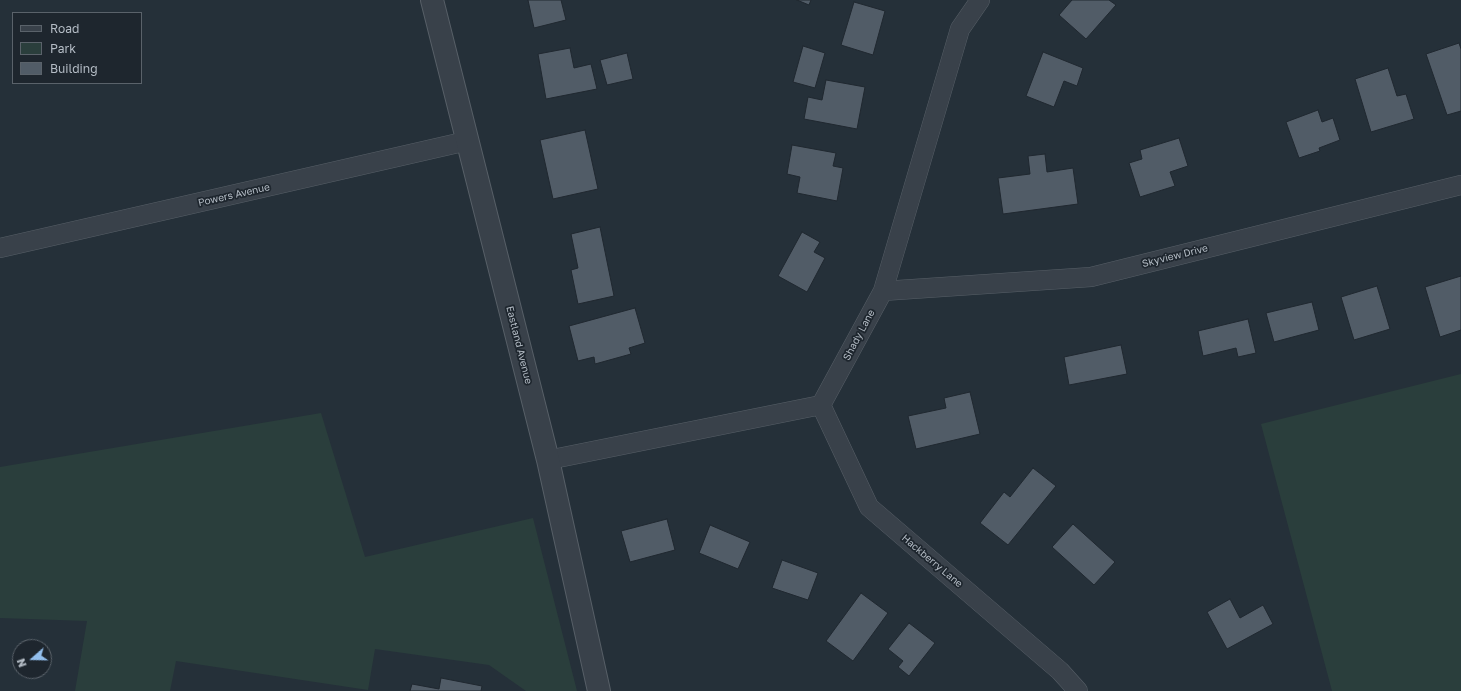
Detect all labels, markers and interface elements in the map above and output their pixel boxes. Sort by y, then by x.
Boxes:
legend [12,12,142,84]
text: Road [50,21,79,36]
text: Park [50,41,76,56]
text: Building [50,61,98,76]
street label: Powers Avenue [197,181,271,209]
street label: Skyview Drive [1141,242,1209,270]
street label: Eastland Avenue [504,305,534,385]
street label: Shady Lane [841,308,877,362]
street label: Hackberry Lane [899,532,965,590]
north arrow [12,639,52,679]
text: N [14,657,29,669]

